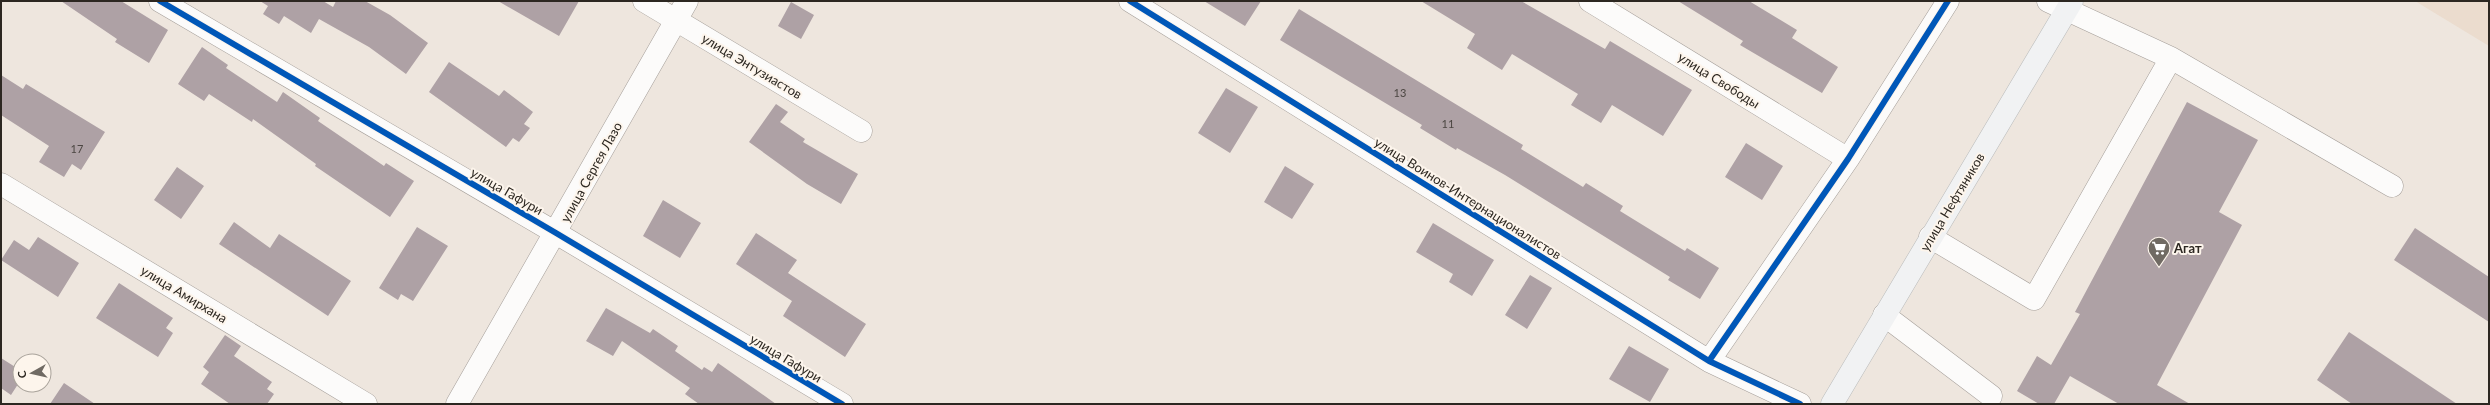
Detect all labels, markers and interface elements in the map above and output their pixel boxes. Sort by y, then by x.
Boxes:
street label: улица Энтузиастов [699,30,805,102]
street label: улица Свободы [1675,48,1763,112]
house number: 13 [1394,86,1406,99]
house number: 11 [1442,117,1454,130]
street label: улица Сергея Лазо [557,119,625,225]
street label: улица Воинов-Интернационалистов [1372,134,1564,262]
house number: 17 [71,142,83,155]
street label: улица Нефтяников [1916,150,1988,254]
street label: улица Гафури [468,164,546,218]
supermarket icon: Агат [2146,235,2172,268]
place label: Агат [2173,240,2202,256]
street label: улица Амирхана [138,262,230,326]
street label: улица Гафури [747,330,825,386]
north arrow [12,353,52,393]
text: С [15,369,29,379]

